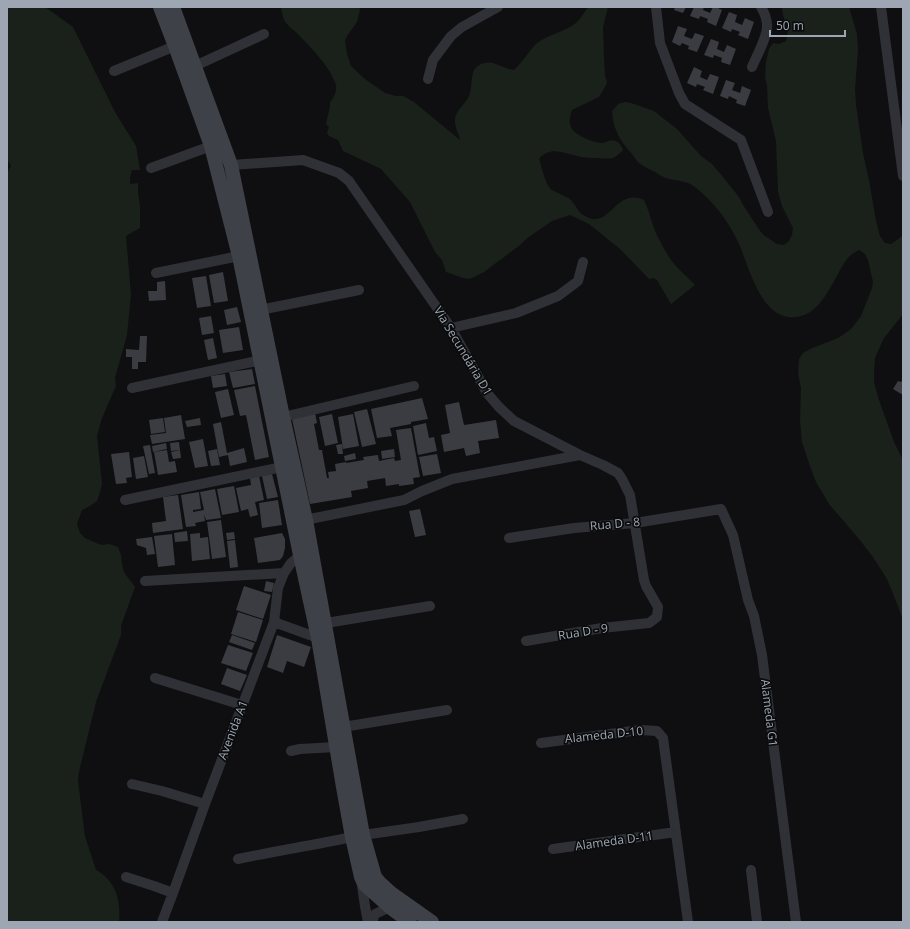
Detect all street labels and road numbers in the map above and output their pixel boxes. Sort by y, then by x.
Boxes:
street label: Via Secundária D1 [430,303,497,398]
street label: Rua D - 8 [589,513,641,534]
street label: Rua D - 9 [557,619,609,644]
street label: Alameda G1 [757,678,782,748]
street label: Avenida A1 [213,698,252,762]
street label: Alameda D-10 [564,722,644,747]
street label: Alameda D-11 [574,827,654,854]

